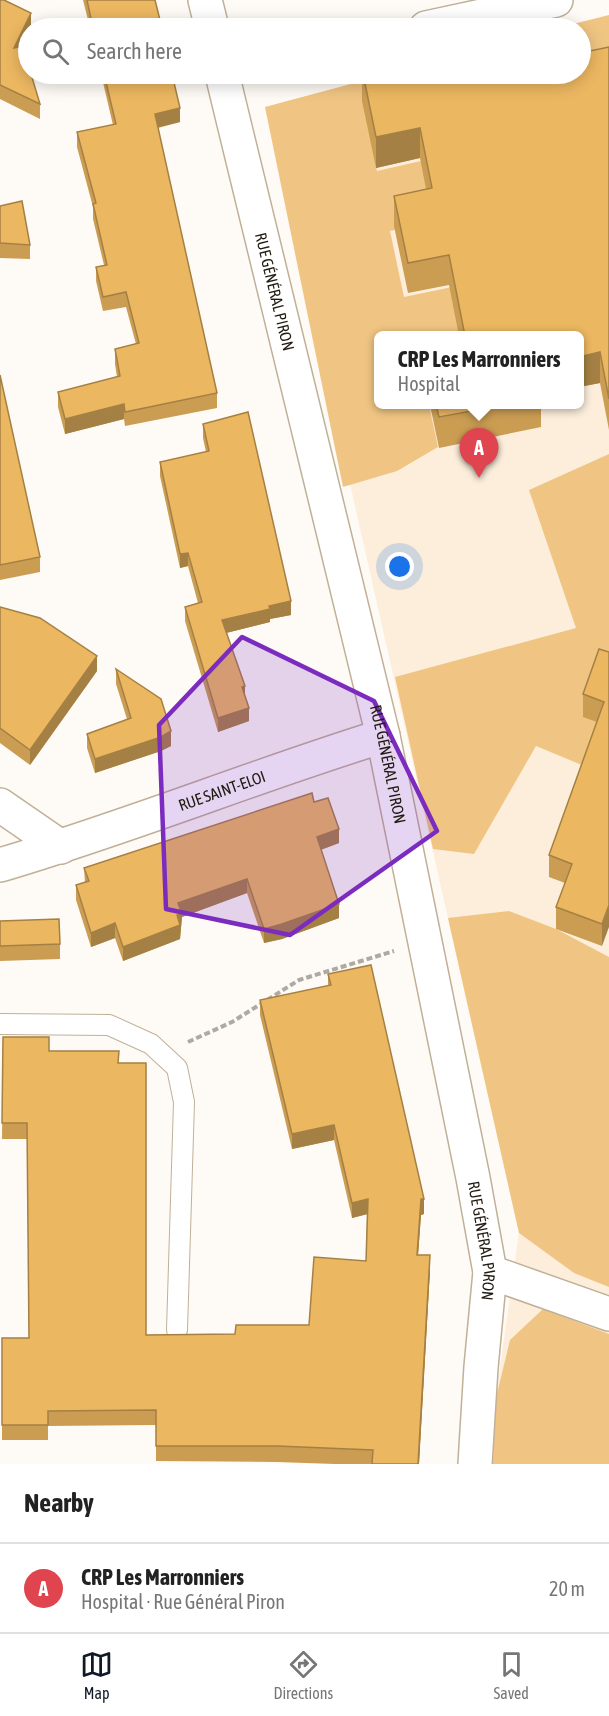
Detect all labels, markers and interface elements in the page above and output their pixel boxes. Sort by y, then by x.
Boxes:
search box [18,18,591,84]
icon: search [39,35,72,68]
text: Search here [87,38,182,64]
street label: RUE GÉNÉRAL PIRON [252,231,298,353]
popup [374,331,584,409]
text: CRP Les Marronniers [398,346,560,372]
text: Hospital [398,372,460,395]
pin: A [460,428,498,478]
your location [385,552,414,581]
street label: RUE GÉNÉRAL PIRON [367,703,410,825]
street label: RUE SAINT-ELOI [176,767,268,814]
street label: RUE GÉNÉRAL PIRON [465,1180,499,1301]
text: Nearby [24,1488,94,1518]
text: CRP Les Marronniers [81,1564,244,1590]
text: A [39,1577,48,1600]
text: 20 m [549,1577,585,1600]
text: Hospital · Rue Général Piron [81,1590,285,1613]
tab: Map [80,1648,113,1702]
tab: Directions [273,1648,333,1702]
tab: Saved [493,1648,529,1702]

